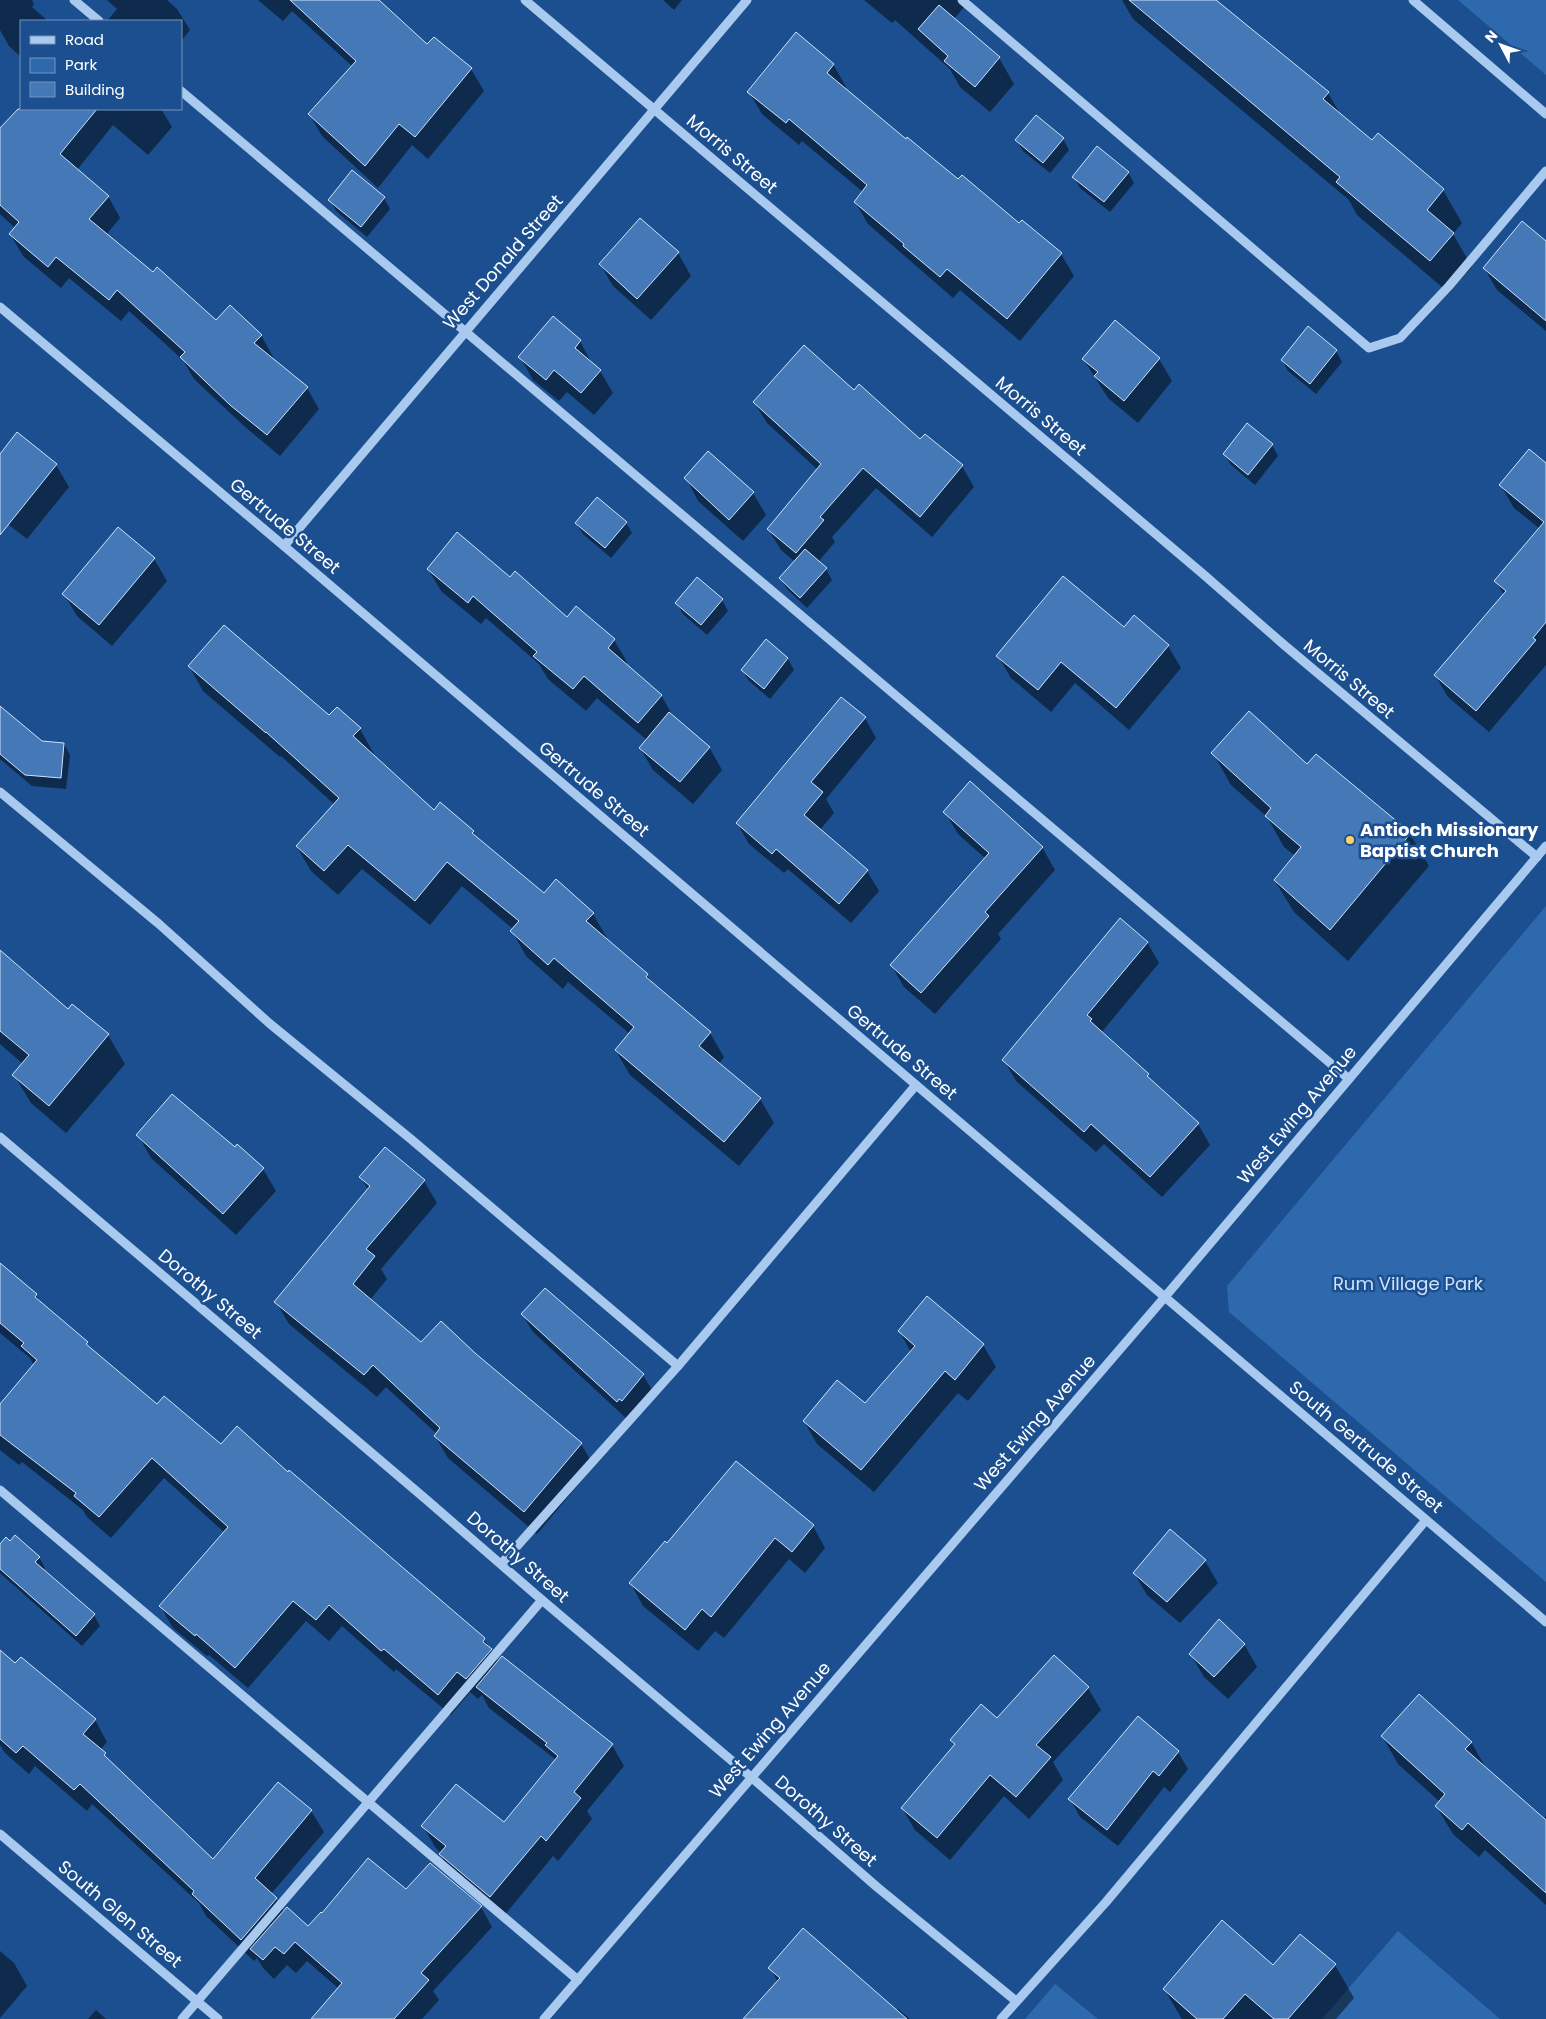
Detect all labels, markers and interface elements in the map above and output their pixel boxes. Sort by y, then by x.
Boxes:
legend [20,20,182,110]
north arrow [1476,20,1526,70]
text: N [1480,26,1502,47]
text: Road [65,29,104,50]
text: Park [65,54,97,75]
text: Building [65,79,125,100]
street label: Morris Street [681,108,783,199]
street label: West Donald Street [437,189,568,335]
street label: Morris Street [990,370,1092,461]
street label: Gertrude Street [225,472,346,579]
street label: Morris Street [1298,633,1400,724]
street label: Gertrude Street [534,735,655,842]
place label: Antioch Missionary Baptist Church [1360,817,1539,863]
marker: Antioch Missionary Baptist Church [1344,834,1356,846]
street label: Gertrude Street [842,998,963,1105]
street label: West Ewing Avenue [1231,1040,1362,1189]
street label: Dorothy Street [153,1243,267,1344]
park label: Rum Village Park [1333,1271,1484,1296]
street label: West Ewing Avenue [968,1349,1101,1497]
street label: South Gertrude Street [1284,1375,1449,1519]
street label: Dorothy Street [462,1505,575,1608]
street label: West Ewing Avenue [703,1656,836,1804]
street label: Dorothy Street [770,1769,883,1872]
street label: South Glen Street [53,1854,188,1973]

